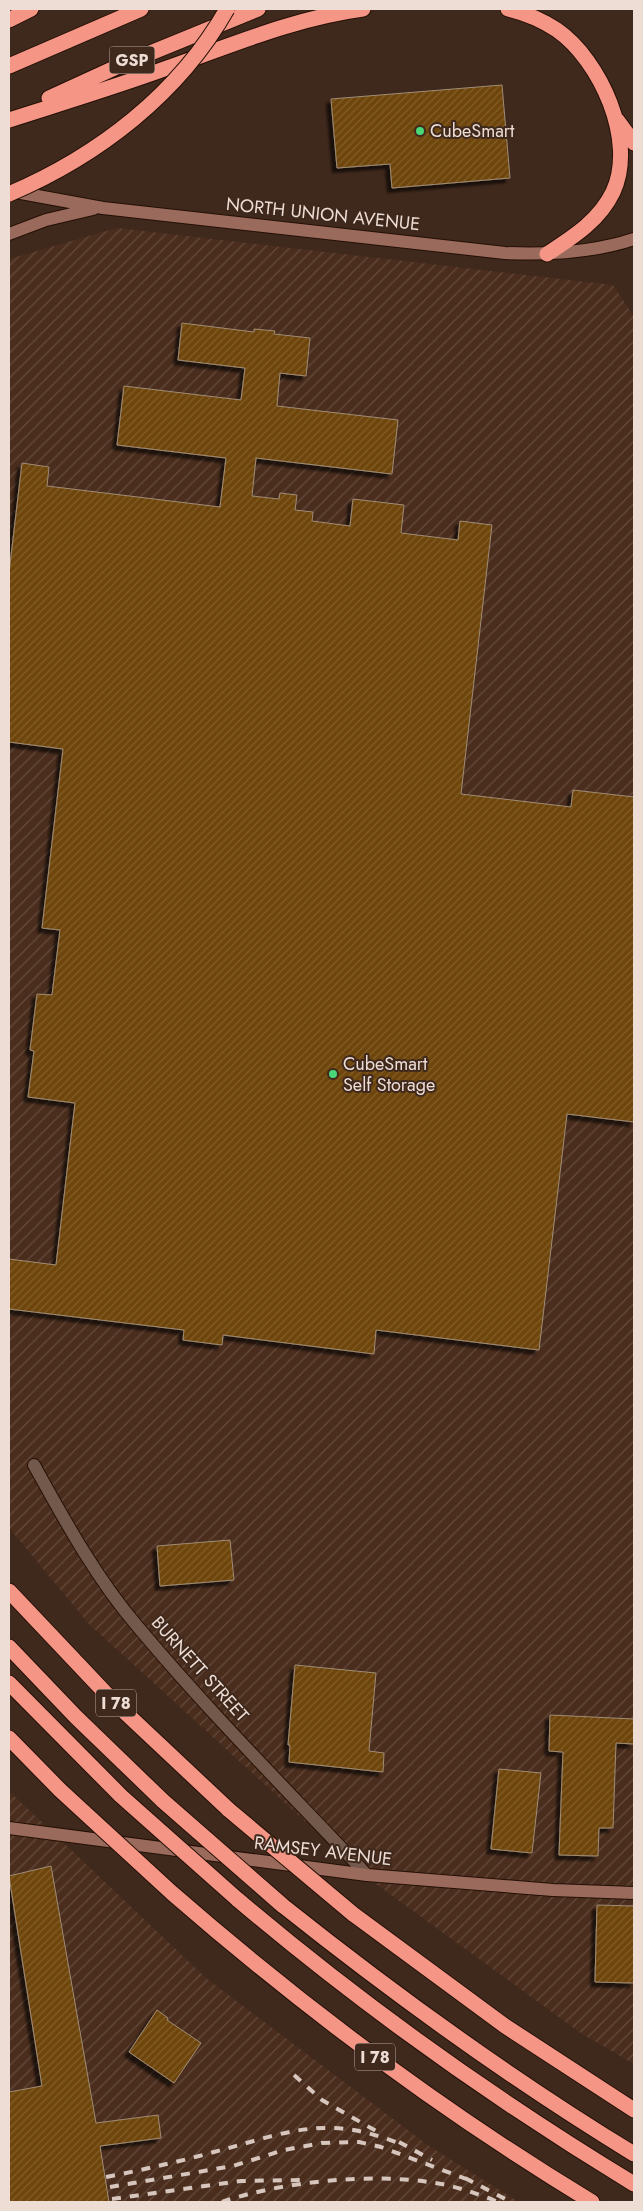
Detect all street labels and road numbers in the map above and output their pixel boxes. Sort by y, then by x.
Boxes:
road number: GSP [110,46,154,74]
street label: NORTH UNION AVENUE [225,191,421,237]
street label: BURNETT STREET [145,1610,255,1728]
road number: I 78 [96,1690,136,1716]
street label: RAMSEY AVENUE [253,1830,393,1872]
road number: I 78 [355,2044,395,2070]

